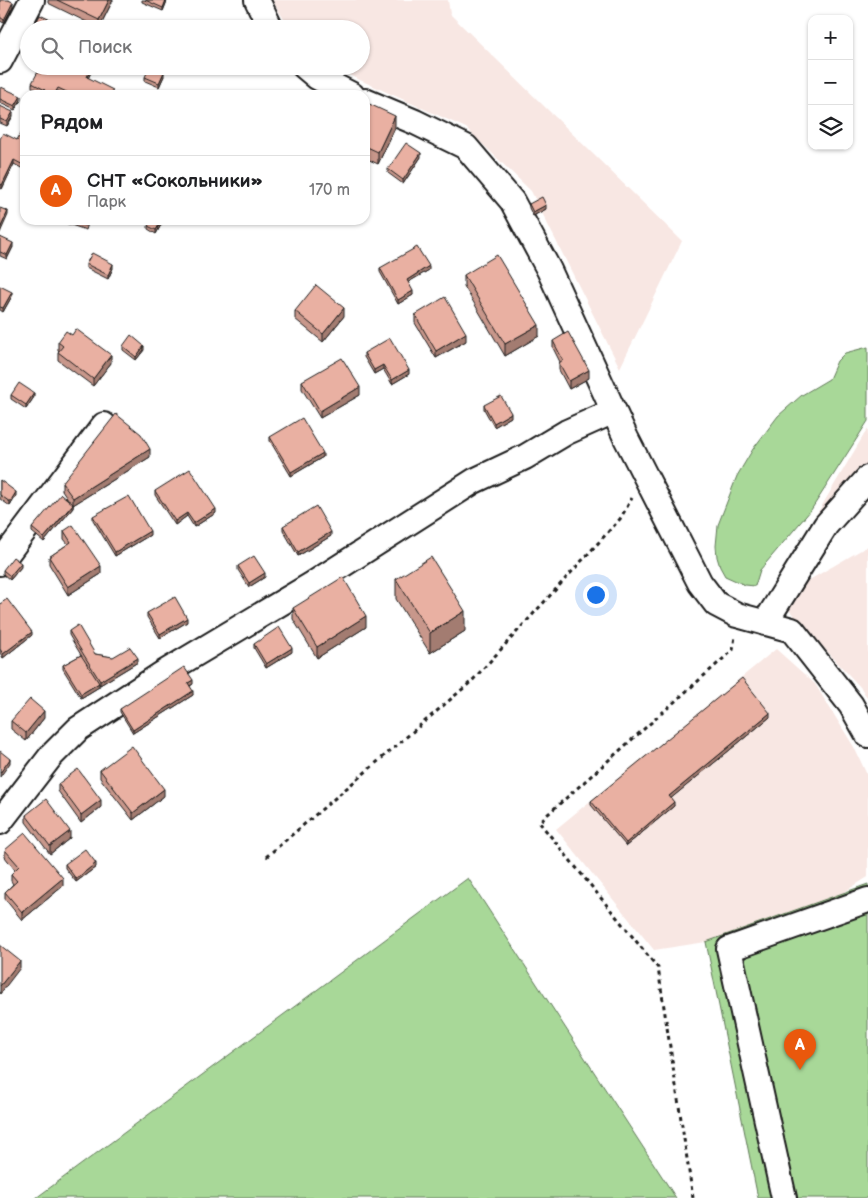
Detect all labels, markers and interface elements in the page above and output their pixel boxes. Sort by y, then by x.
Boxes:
map controls [808,15,853,150]
button: + [808,15,853,60]
search box [20,20,370,75]
icon: search [38,34,66,62]
text: Поиск [78,36,132,59]
button: − [808,60,853,105]
button: layers [808,105,853,150]
text: Рядом [40,110,103,135]
text: СНТ «Сокольники» [87,170,263,193]
text: A [51,181,61,200]
text: 170 m [309,181,350,200]
text: Парк [87,193,126,212]
your location [583,582,609,608]
pin: A [784,1029,816,1070]

